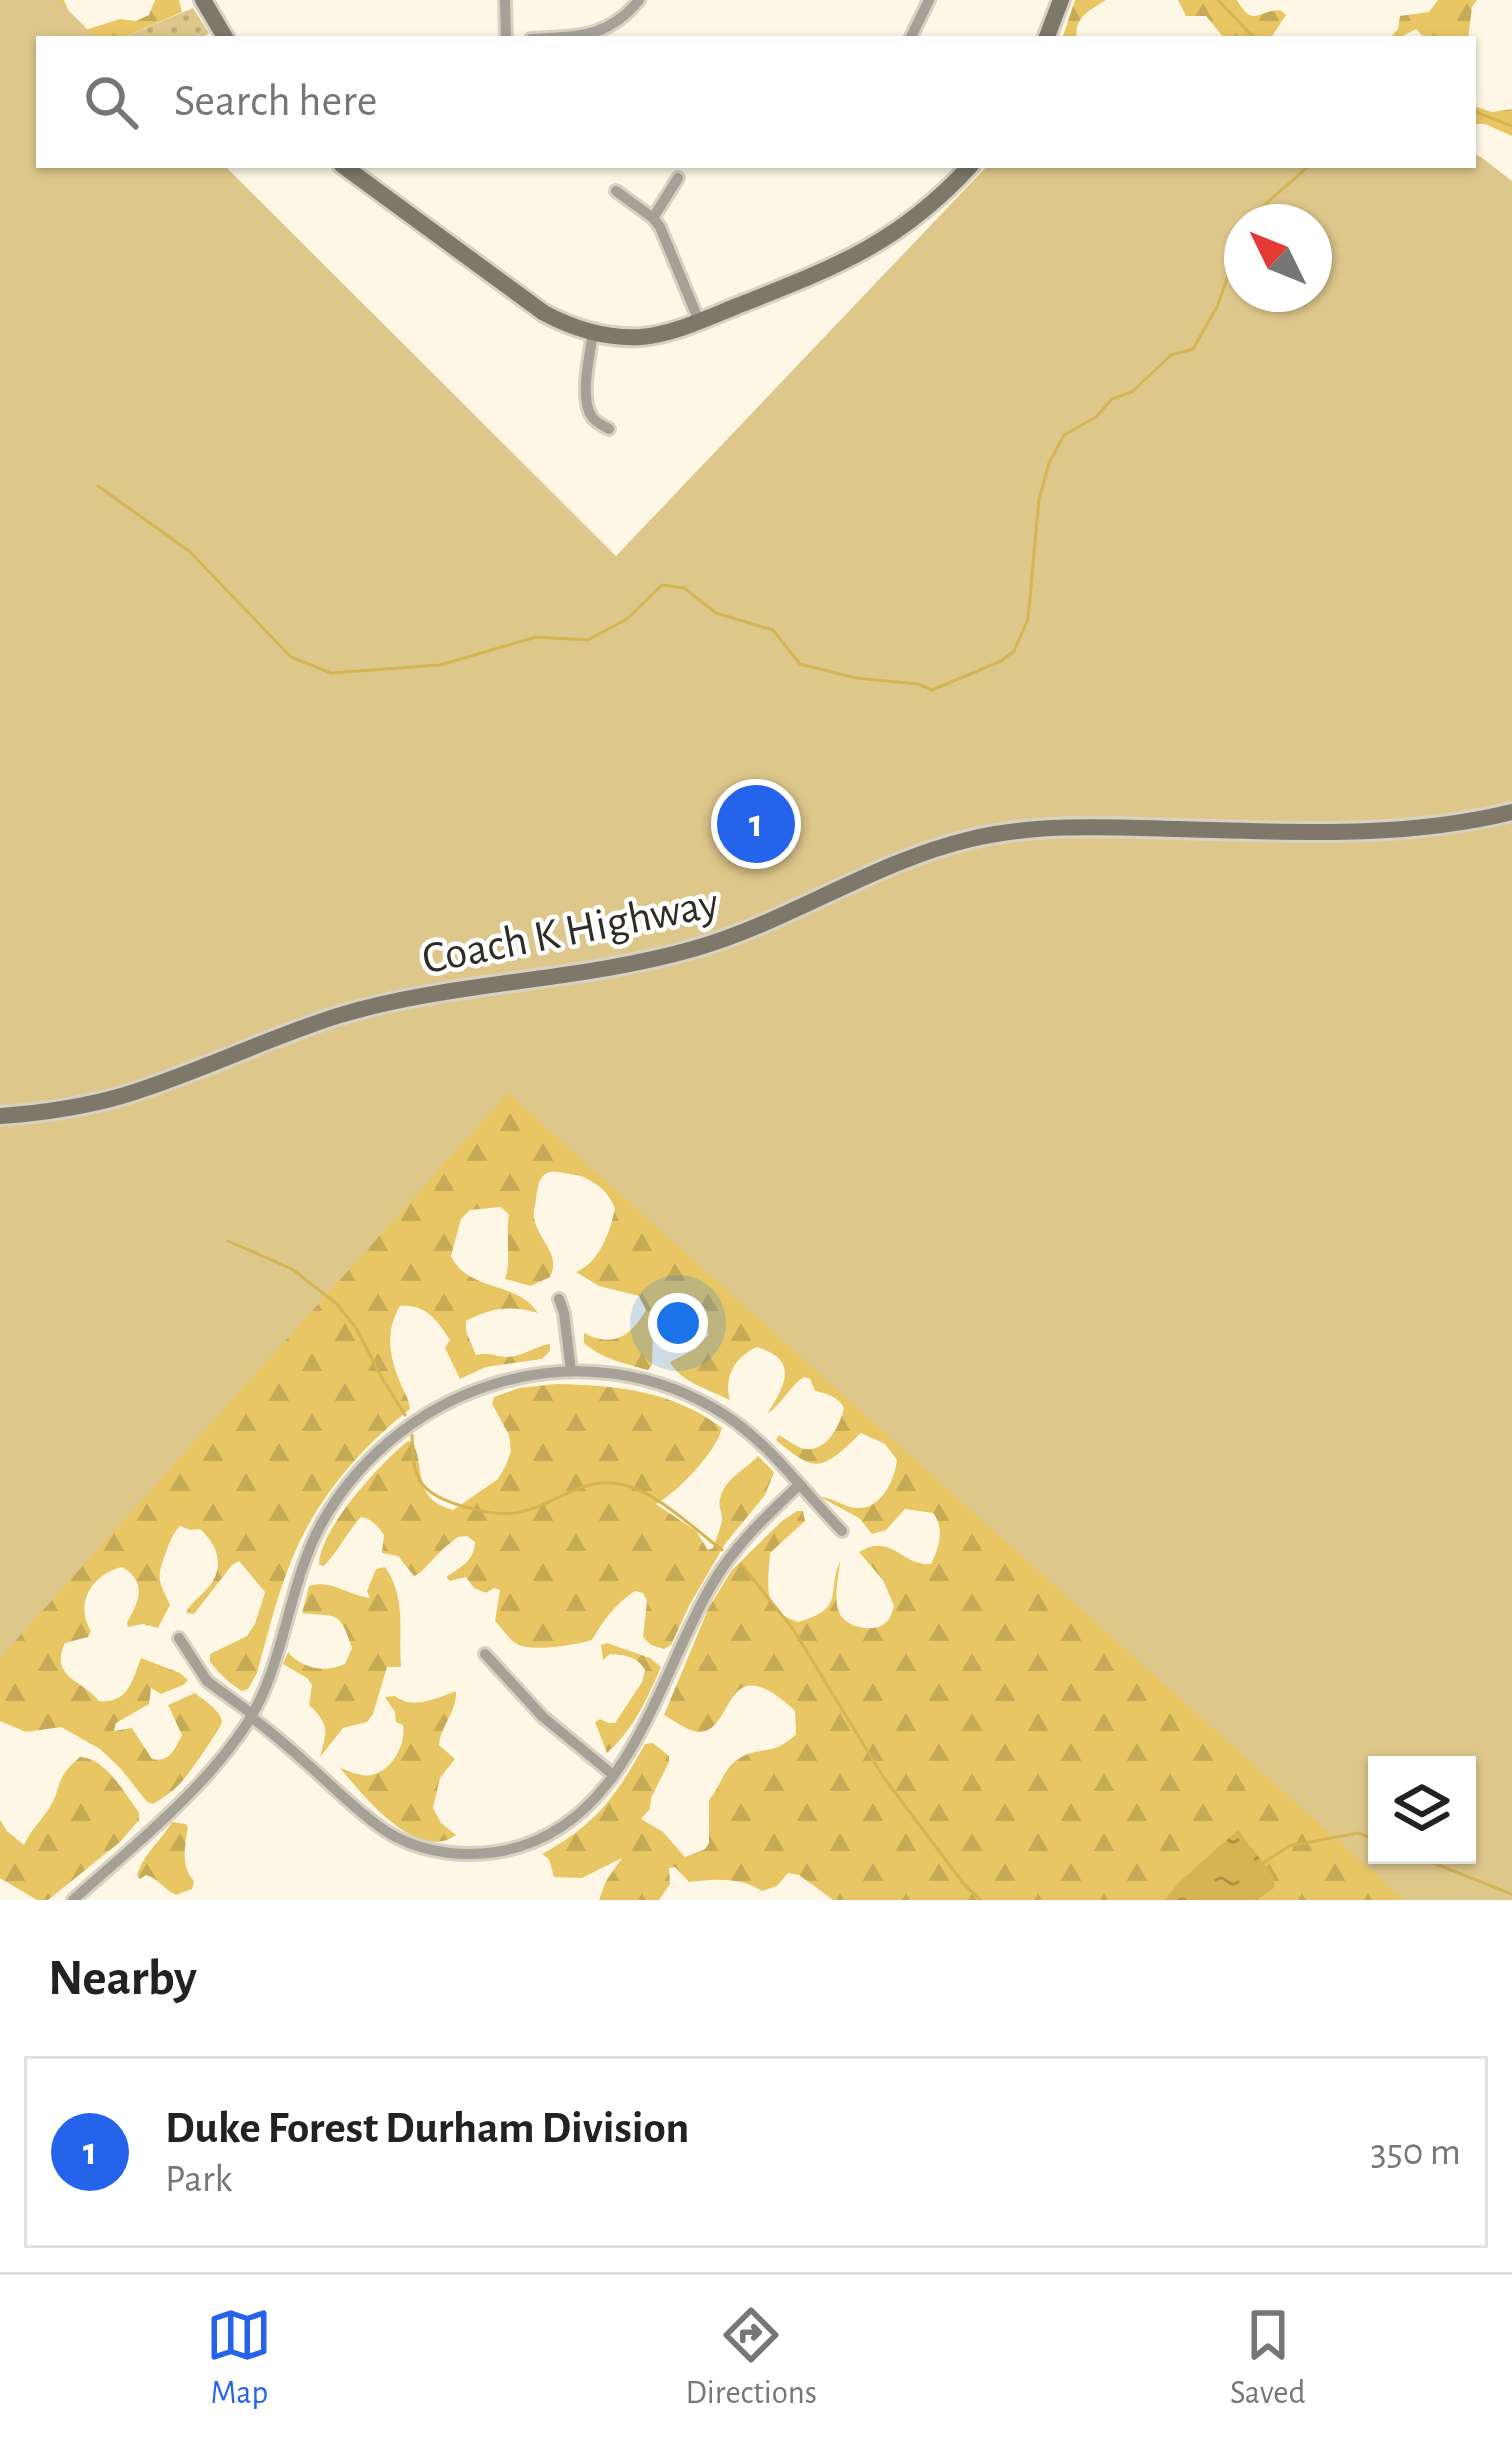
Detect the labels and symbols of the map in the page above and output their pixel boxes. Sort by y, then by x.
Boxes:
north arrow [1224,204,1332,312]
pin: 1 [717,779,795,869]
street label: Coach K Highway [419,881,722,982]
your location [648,1293,708,1353]

